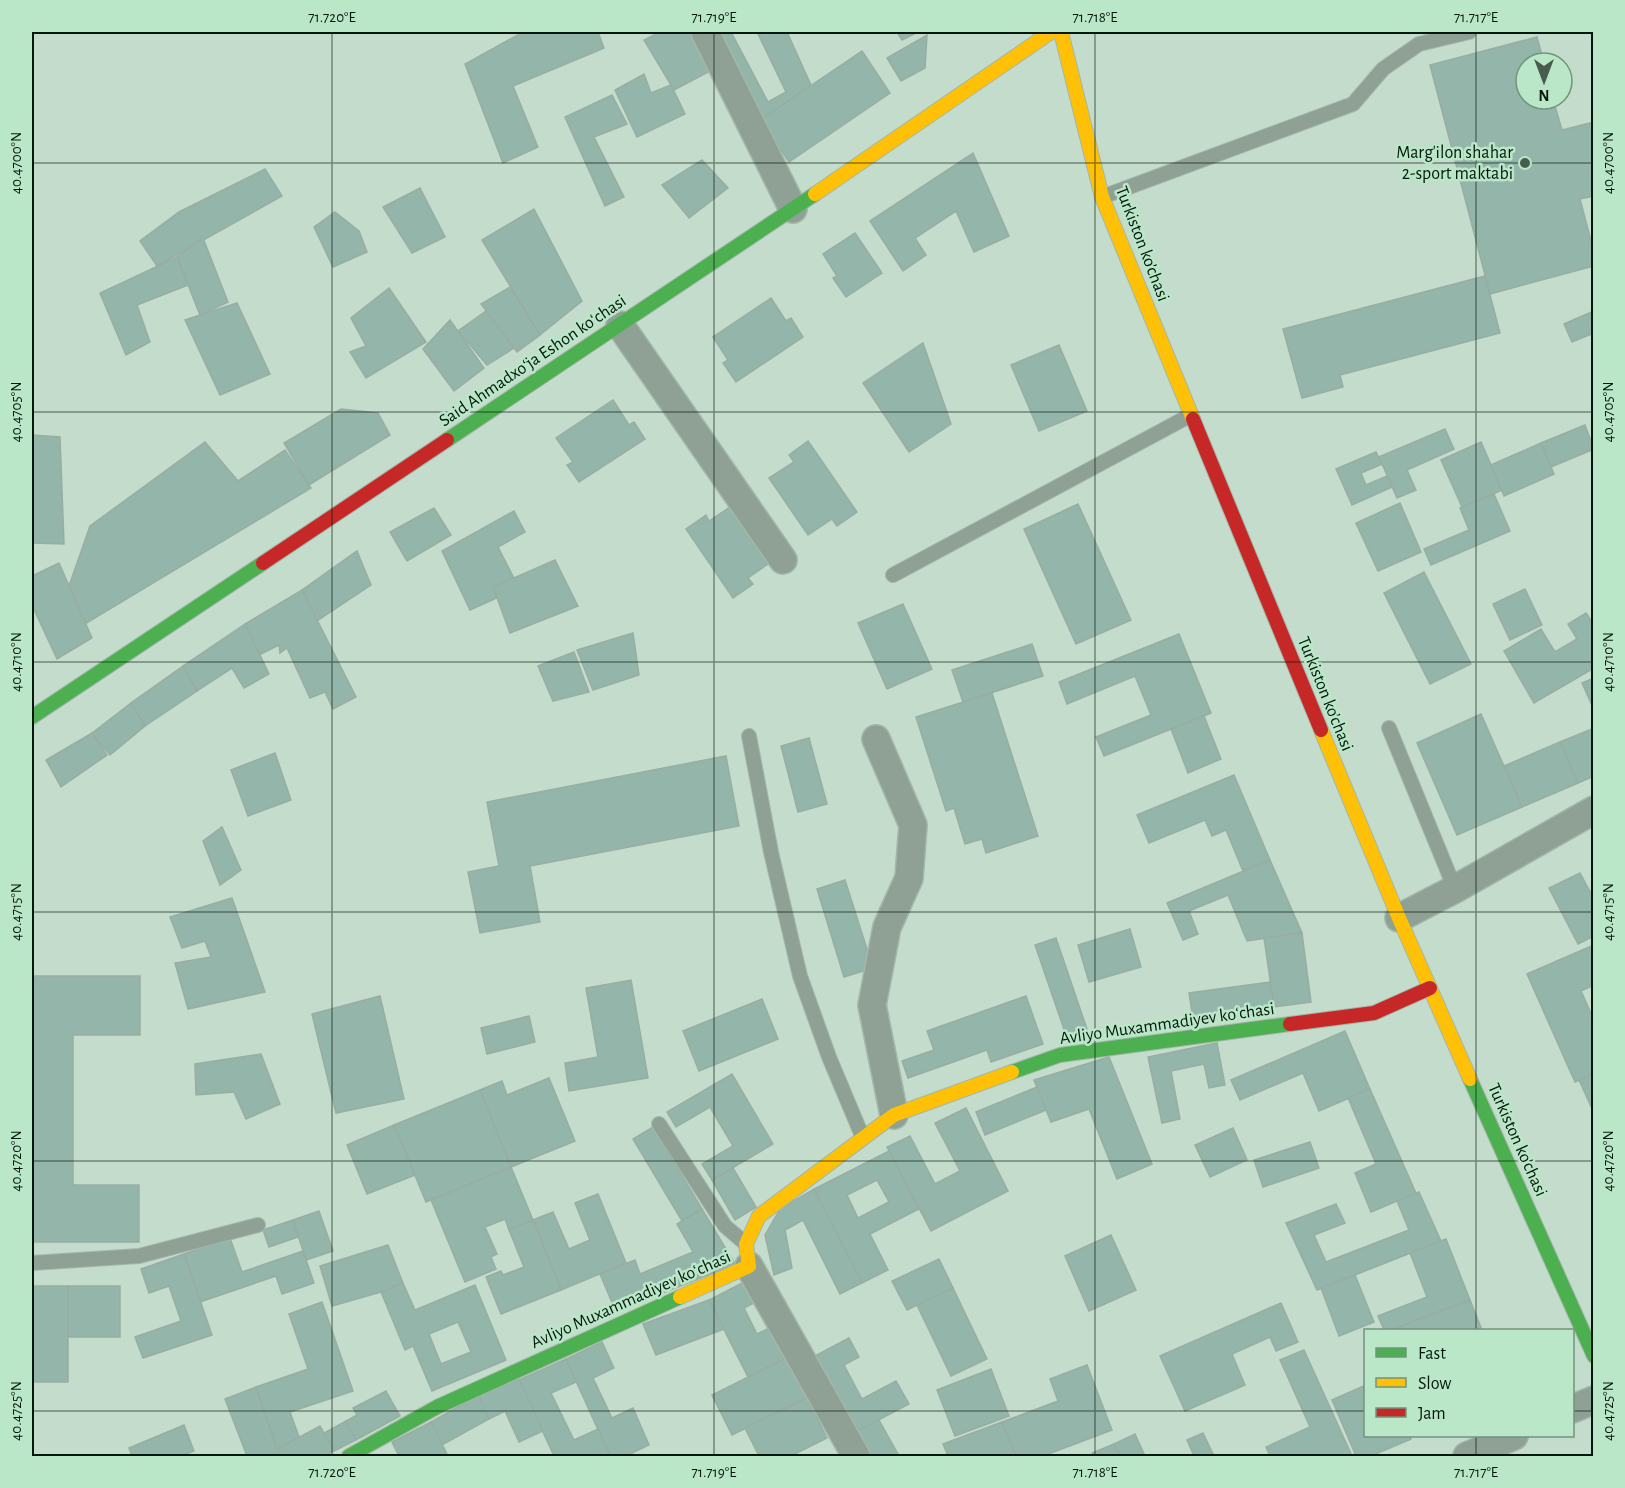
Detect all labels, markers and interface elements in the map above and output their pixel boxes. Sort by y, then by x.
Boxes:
text: 71.720°E [308,10,356,25]
text: 71.719°E [692,10,736,25]
text: 71.718°E [1072,10,1118,25]
text: 71.717°E [1454,10,1498,25]
north arrow [1514,51,1574,111]
text: N [1538,87,1550,103]
text: 40.4700°N [9,132,24,194]
text: 40.4700°N [1601,132,1616,194]
place label: Marg'ilon shahar 2-sport maktabi [1396,144,1513,183]
marker: Marg'ilon shahar 2-sport maktabi [1518,156,1532,170]
street label: Turkiston ko’chasi [1112,184,1172,304]
street label: Said Ahmadxoʻja Eshon koʻchasi [436,292,630,430]
text: 40.4705°N [9,382,24,442]
text: 40.4705°N [1601,382,1616,442]
text: 40.4710°N [9,632,24,692]
text: 40.4710°N [1601,632,1616,692]
street label: Turkiston ko’chasi [1294,634,1356,754]
text: 40.4715°N [9,883,24,941]
text: 40.4715°N [1601,883,1616,941]
street label: Avliyo Muxammadiyev koʻchasi [1058,1000,1276,1048]
street label: Turkiston ko’chasi [1484,1081,1550,1199]
text: 40.4720°N [9,1130,24,1192]
text: 40.4720°N [1601,1130,1616,1192]
street label: Avliyo Muxammadiyev koʻchasi [528,1248,734,1352]
legend [1364,1329,1574,1437]
text: Fast [1418,1345,1446,1363]
text: Slow [1418,1375,1451,1393]
text: 40.4725°N [9,1381,24,1441]
text: 40.4725°N [1601,1381,1616,1441]
text: Jam [1418,1405,1446,1423]
text: 71.720°E [308,1465,356,1480]
text: 71.719°E [692,1465,736,1480]
text: 71.718°E [1072,1465,1118,1480]
text: 71.717°E [1454,1465,1498,1480]

